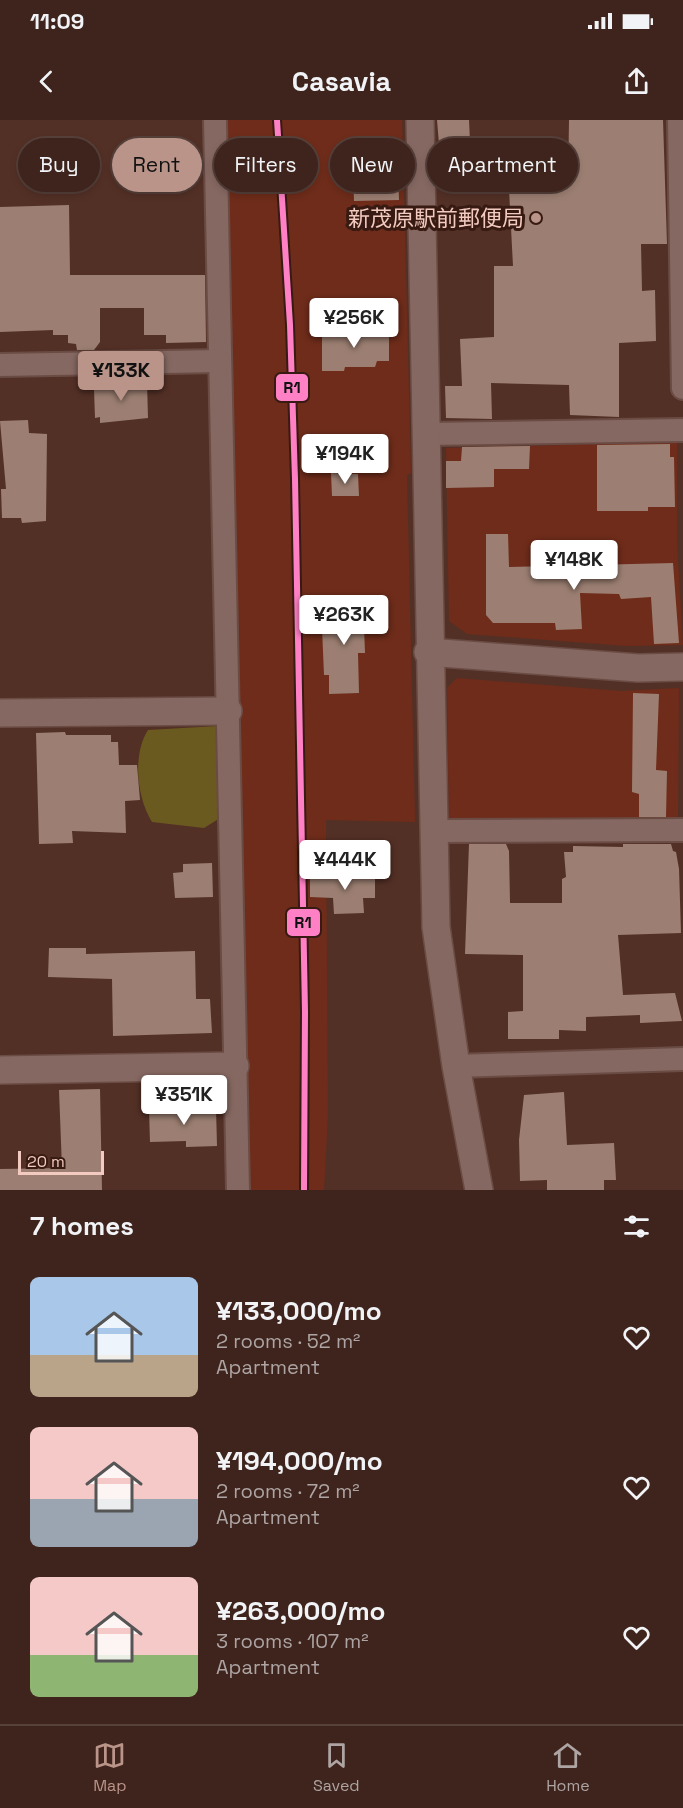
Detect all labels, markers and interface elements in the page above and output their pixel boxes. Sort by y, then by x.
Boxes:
text: 11:09 [30,7,84,35]
text: Casavia [292,64,391,99]
icon: back [30,65,63,98]
icon: share [620,65,653,98]
chip: Buy [18,138,100,192]
chip: Rent [112,138,202,192]
chip: Filters [214,138,318,192]
chip: New [330,138,415,192]
chip: Apartment [427,138,578,192]
place label: 新茂原駅前郵便局 [348,204,524,232]
marker: 新茂原駅前郵便局 [529,211,543,225]
pin: ¥256K [312,298,396,349]
text: ¥256K [323,304,385,330]
pin: ¥133K [79,351,163,402]
text: ¥133K [92,357,150,383]
line badge: R1 [275,373,309,402]
text: R1 [283,377,301,398]
pin: ¥194K [303,434,387,485]
text: ¥194K [315,440,375,466]
pin: ¥148K [532,540,616,591]
text: ¥148K [545,546,603,572]
pin: ¥263K [302,595,386,646]
text: ¥263K [313,601,375,627]
pin: ¥444K [303,840,387,891]
text: ¥444K [313,846,377,872]
line badge: R1 [286,908,321,937]
text: R1 [294,912,312,933]
pin: ¥351K [142,1075,226,1126]
text: ¥351K [155,1081,213,1107]
scale bar [18,1148,104,1176]
text: 20 m [27,1151,65,1172]
text: 7 homes [30,1209,134,1243]
icon: filters [620,1210,653,1243]
text: ¥133,000/mo [216,1294,382,1328]
icon: home [78,1301,150,1373]
icon: heart [620,1321,653,1354]
text: 2 rooms · 52 m² [216,1328,360,1354]
text: Apartment [216,1354,320,1380]
text: ¥194,000/mo [216,1444,383,1478]
icon: home [78,1451,150,1523]
icon: heart [620,1471,653,1504]
text: 2 rooms · 72 m² [216,1478,360,1504]
text: Apartment [216,1504,320,1530]
text: ¥263,000/mo [216,1594,386,1628]
icon: home [78,1601,150,1673]
icon: heart [620,1621,653,1654]
text: 3 rooms · 107 m² [216,1628,369,1654]
text: Apartment [216,1654,320,1680]
tab: Map [93,1739,127,1796]
tab: Saved [313,1739,360,1796]
tab: Home [546,1739,590,1796]

